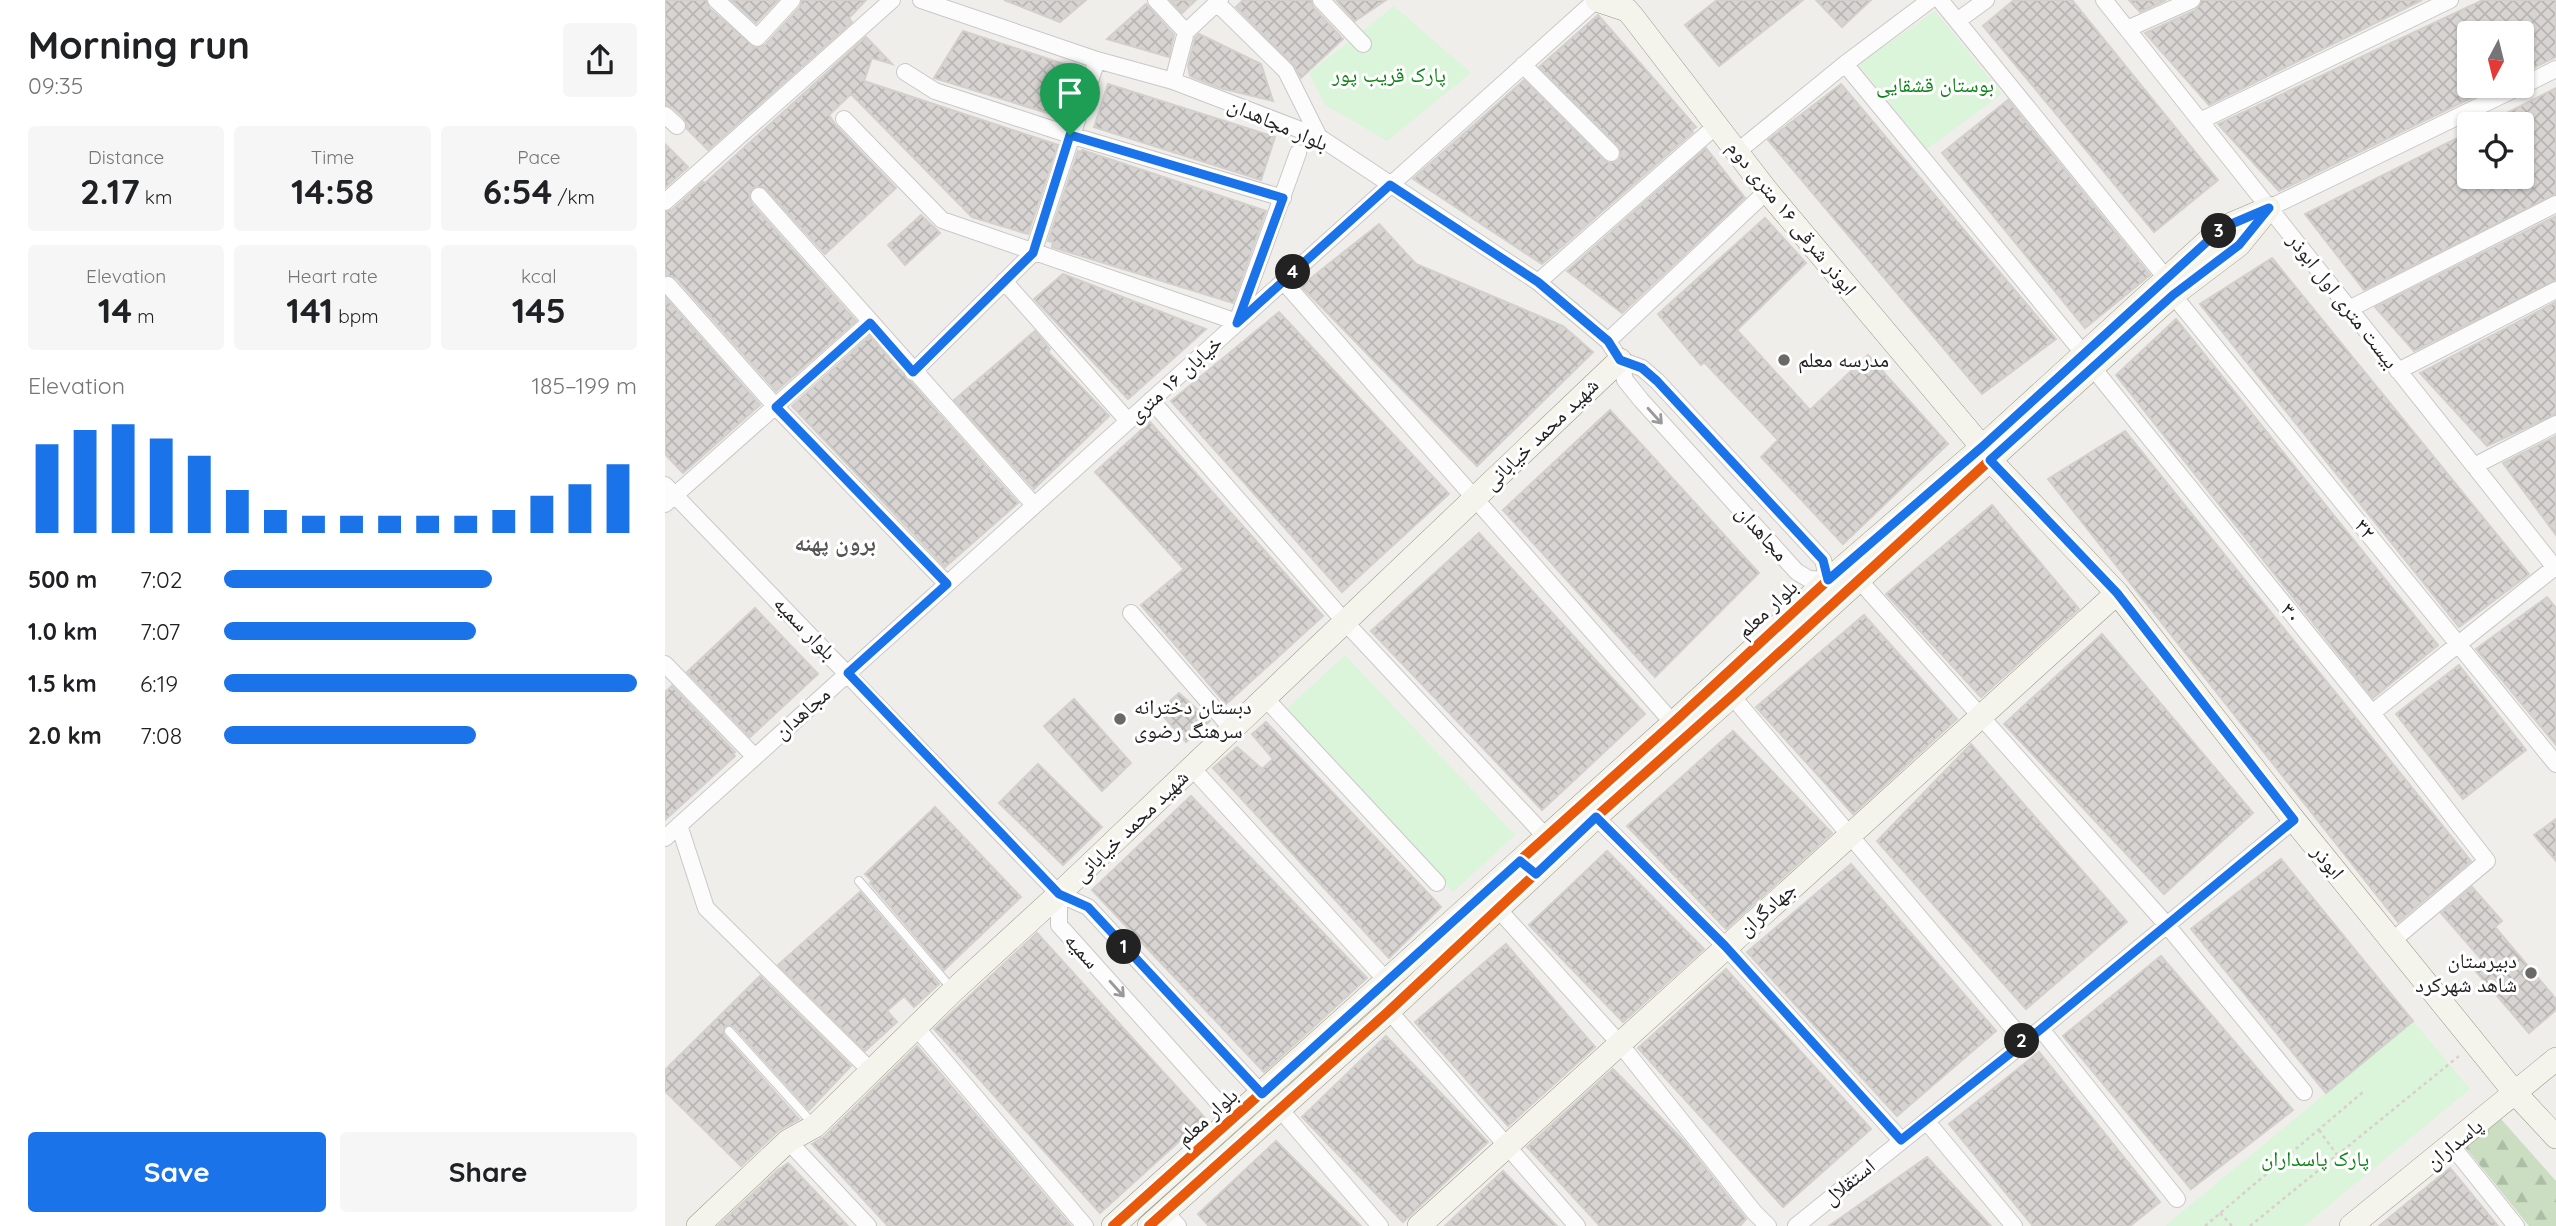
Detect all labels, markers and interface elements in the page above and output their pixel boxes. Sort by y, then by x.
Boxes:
text: Morning run [28,21,250,69]
north arrow [2457,21,2534,98]
map controls [2457,21,2534,189]
button: share [563,23,637,97]
park label: پارک قریب پور [1331,61,1446,87]
pin [1040,63,1100,135]
text: 09:35 [28,71,83,100]
park label: بوستان قشقایی [1876,71,1994,98]
icon: arrive [1051,74,1089,112]
street label: بلوار مجاهدان [1224,90,1332,156]
button: locate [2457,112,2534,189]
street label: ابوذر شرقی ۱۶ متری دوم [1721,135,1863,301]
text: Distance [88,145,164,169]
text: Time [311,145,354,169]
text: Pace [517,145,560,169]
text: 2.17 [80,169,140,213]
text: 14:58 [291,169,374,213]
text: 6:54 [483,169,552,213]
text: km [140,185,172,209]
text: /km [552,185,595,209]
pin: 3 [2201,214,2237,248]
text: 3 [2213,218,2224,242]
street label: بیست متری اول ابوذر [2282,227,2405,373]
pin: 4 [1275,254,1311,290]
text: 4 [1287,259,1298,283]
text: Elevation [86,264,166,288]
text: Heart rate [287,264,378,288]
text: kcal [521,264,557,288]
text: 14 [98,288,132,332]
text: 141 [286,288,333,332]
text: 145 [512,288,566,332]
text: m [132,304,155,328]
text: bpm [333,304,379,328]
street label: خیابان ۱۶ متری [1122,329,1227,428]
place label: مدرسه معلم [1798,346,1889,374]
marker: مدرسه معلم [1776,352,1792,368]
text: Elevation [28,371,125,400]
text: 185–199 m [531,371,637,400]
street label: شهید محمد خیابانی [1477,372,1604,496]
one-way arrow [1647,407,1664,424]
street label: مجاهدان [1731,499,1795,566]
street label: ۳۲ [2350,513,2382,544]
district label: برون پهنه [794,528,876,557]
text: 500 m [28,565,97,594]
text: 7:02 [140,565,183,594]
street label: بلوار معلم [1730,573,1804,645]
street label: بلوار سمیه [769,590,843,665]
street label: ۳۰ [2276,597,2308,628]
text: 1.0 km [28,617,98,646]
text: 7:07 [140,617,180,646]
text: 1.5 km [28,669,97,698]
text: 6:19 [140,669,178,698]
street label: مجاهدان [768,681,835,744]
place label: دبستان دخترانه سرهنگ رضوی [1134,693,1252,743]
marker: دبستان دخترانه سرهنگ رضوی [1112,711,1128,727]
text: 2.0 km [28,721,102,750]
text: 7:08 [140,721,182,750]
street label: شهید محمد خیابانی [1067,764,1194,888]
street label: ابوذر [2306,838,2351,884]
street label: جهادگران [1732,875,1801,941]
street label: سمیه [1060,927,1106,974]
pin: 1 [1107,930,1141,964]
text: 1 [1120,934,1127,958]
place label: دبیرستان‌ شاهد شهرکرد [2415,947,2517,997]
marker: دبیرستان‌ شاهد شهرکرد [2523,965,2539,981]
one-way arrow [1109,980,1125,998]
pin: 2 [2005,1024,2039,1058]
text: 2 [2016,1028,2027,1052]
street label: بلوار معلم [1170,1082,1244,1152]
street label: پاسداران [2419,1112,2488,1174]
button: Save [28,1132,326,1212]
button: Share [340,1132,637,1212]
park label: پارک پاسداران [2261,1145,2369,1171]
street label: استقلال [1817,1152,1880,1210]

